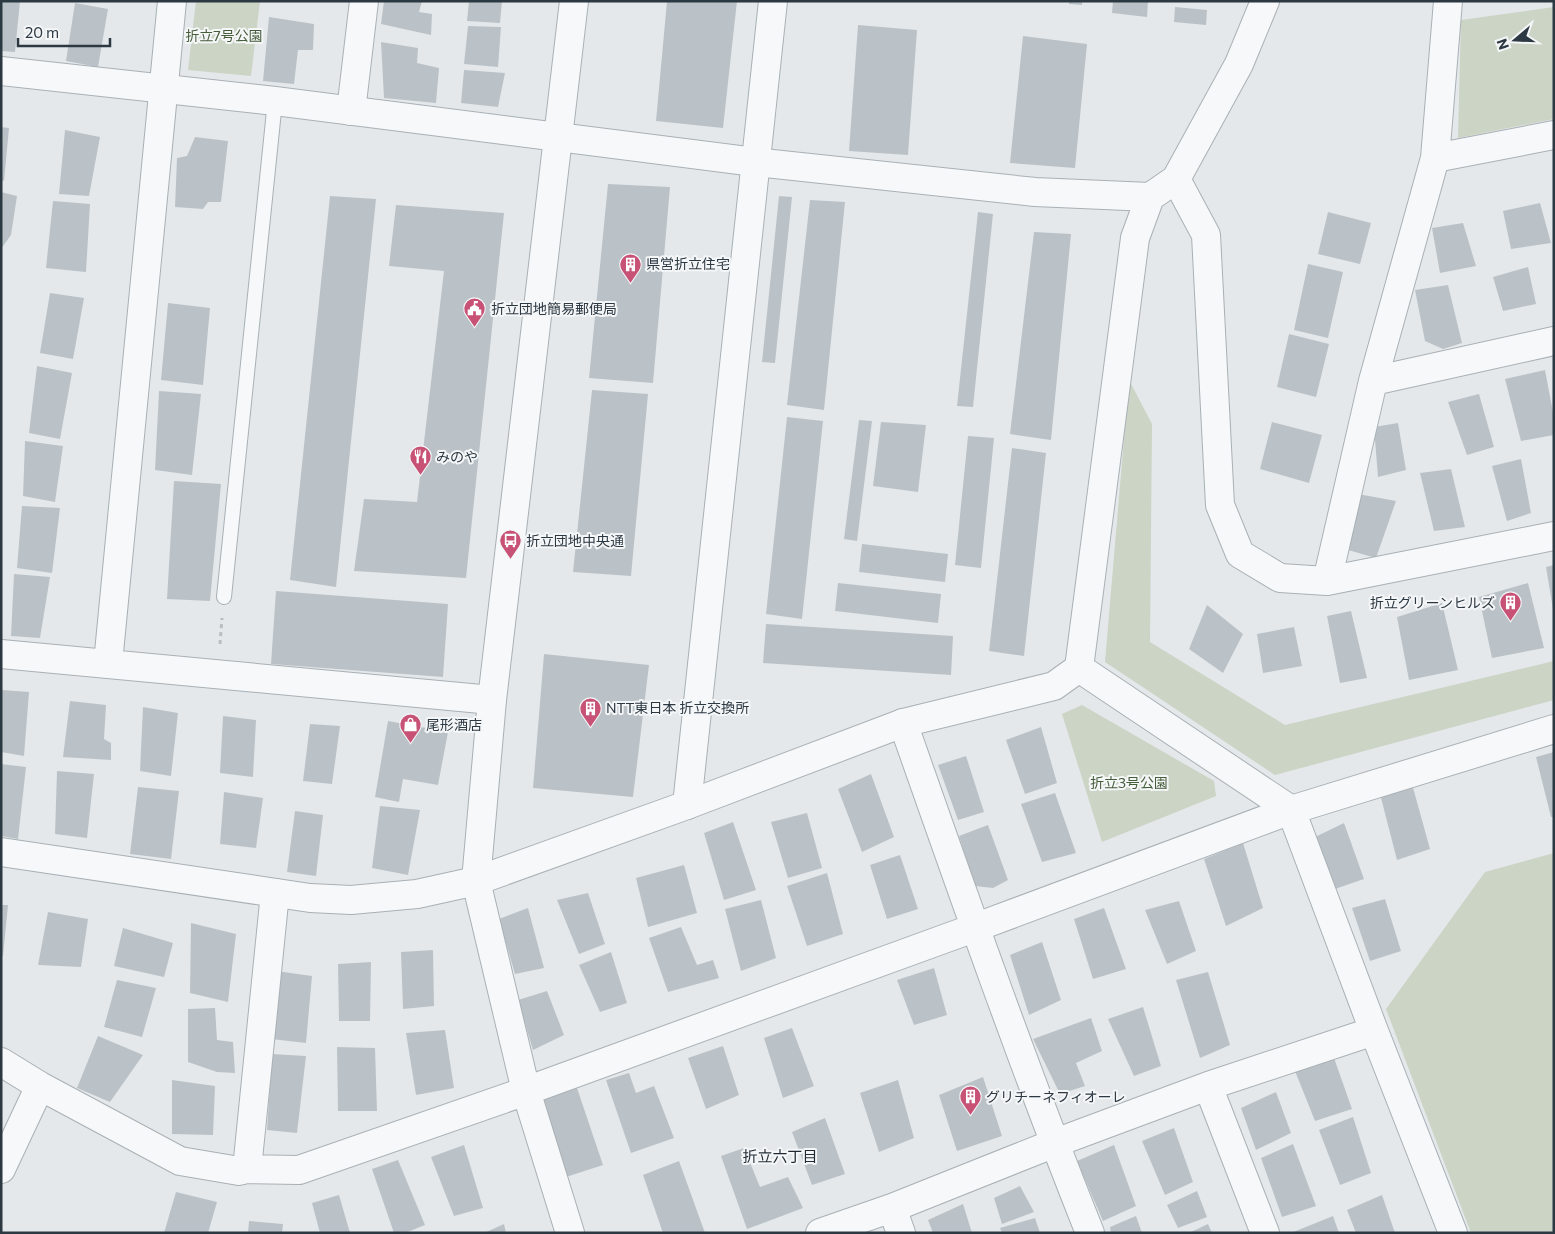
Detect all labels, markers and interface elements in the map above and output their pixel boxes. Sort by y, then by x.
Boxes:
scale bar [18,15,110,47]
north arrow [1490,15,1540,65]
text: 20 m [25,23,59,41]
park label: 折立7号公園 [185,27,263,44]
text: N [1492,37,1512,52]
building icon: 県営折立住宅 [618,252,642,283]
place label: 県営折立住宅 [646,255,730,272]
public building icon: 折立団地簡易郵便局 [463,297,487,328]
place label: 折立団地簡易郵便局 [491,300,617,317]
restaurant icon: みのや [408,445,432,476]
place label: みのや [436,448,478,465]
bus stop icon: 折立団地中央通 [498,529,522,560]
place label: 折立団地中央通 [526,532,624,549]
building icon: 折立グリーンヒルズ [1499,591,1523,622]
place label: 折立グリーンヒルズ [1370,594,1495,611]
building icon: NTT東日本 折立交換所 [578,696,602,727]
place label: NTT東日本 折立交換所 [606,699,749,716]
shop icon: 尾形酒店 [398,713,422,744]
place label: 尾形酒店 [426,716,482,733]
park label: 折立3号公園 [1090,774,1168,791]
building icon: グリチーネフィオーレ [958,1085,982,1116]
place label: グリチーネフィオーレ [986,1088,1126,1105]
district label: 折立六丁目 [742,1147,818,1165]

